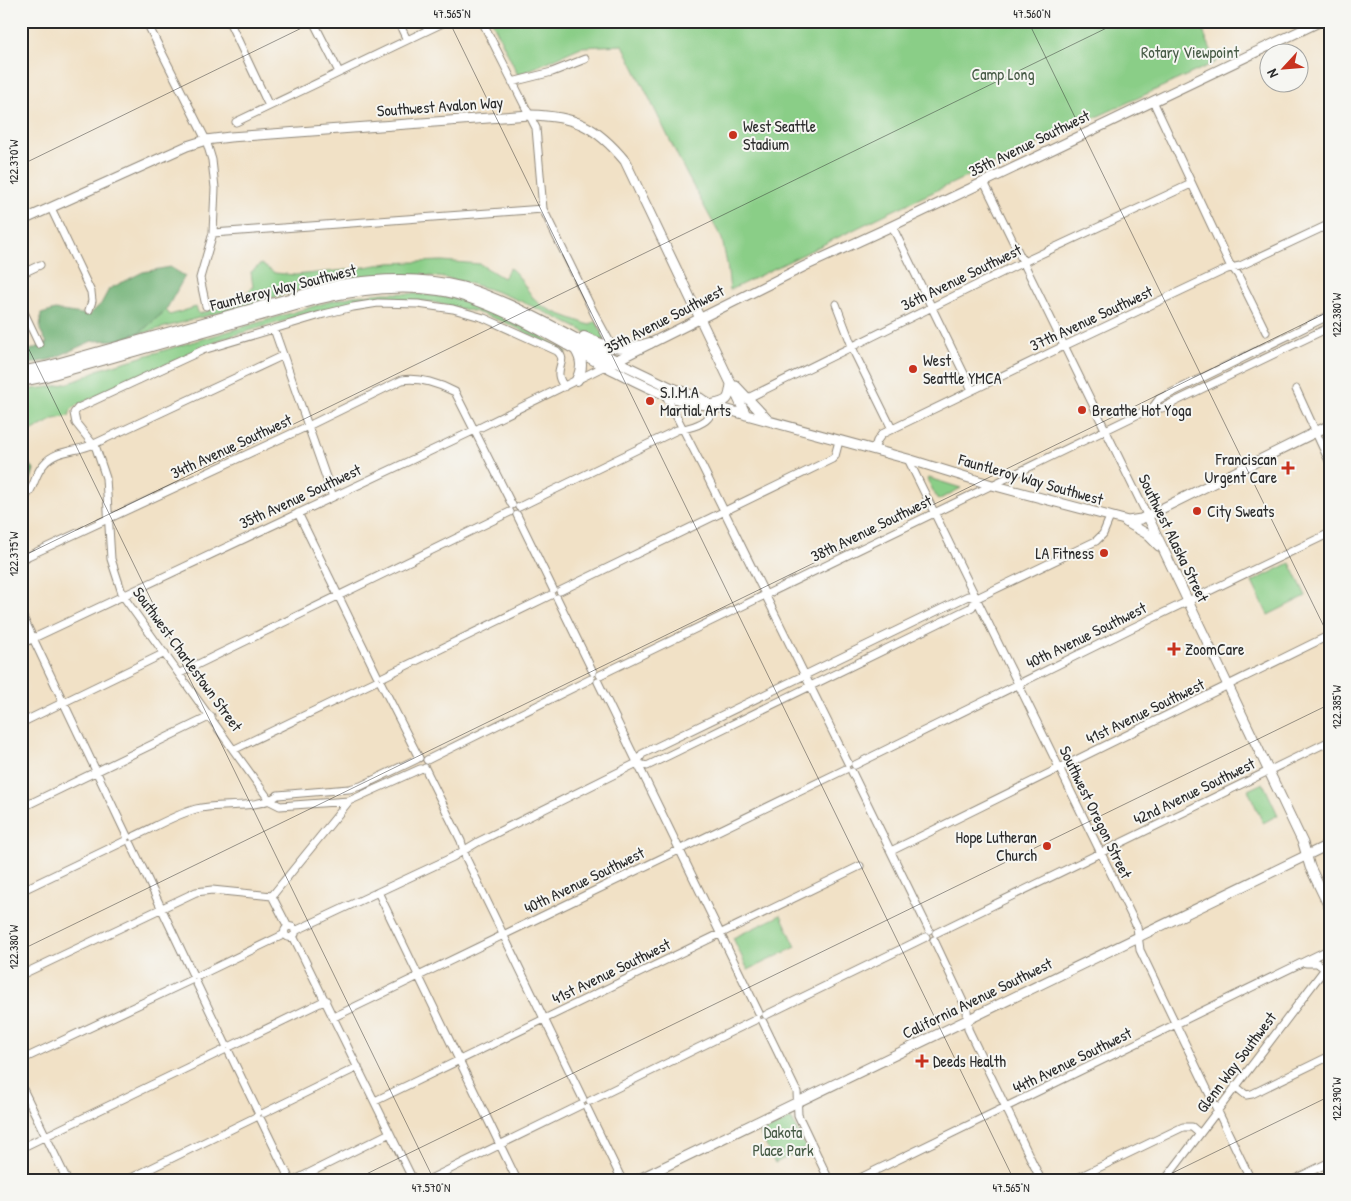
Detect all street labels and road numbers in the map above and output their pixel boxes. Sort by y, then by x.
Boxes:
street label: Southwest Avalon Way [376,91,504,121]
street label: 35th Avenue Southwest [965,104,1094,182]
street label: 36th Avenue Southwest [897,238,1025,316]
street label: Fauntleroy Way Southwest [207,258,359,316]
street label: 35th Avenue Southwest [600,279,728,359]
street label: 37th Avenue Southwest [1026,280,1156,356]
street label: 34th Avenue Southwest [167,408,296,484]
street label: Fauntleroy Way Southwest [955,448,1106,510]
street label: 35th Avenue Southwest [236,458,365,534]
street label: Southwest Alaska Street [1133,470,1215,606]
street label: 38th Avenue Southwest [807,489,936,567]
street label: Southwest Charlestown Street [128,582,248,736]
street label: 40th Avenue Southwest [1022,596,1150,674]
street label: 41st Avenue Southwest [1082,673,1208,749]
street label: Southwest Oregon Street [1054,742,1138,882]
street label: 42nd Avenue Southwest [1130,752,1259,830]
street label: 40th Avenue Southwest [520,841,648,919]
street label: 41st Avenue Southwest [548,933,674,1009]
street label: California Avenue Southwest [898,952,1056,1044]
street label: Glenn Way Southwest [1191,1007,1281,1117]
street label: 44th Avenue Southwest [1009,1021,1136,1098]

